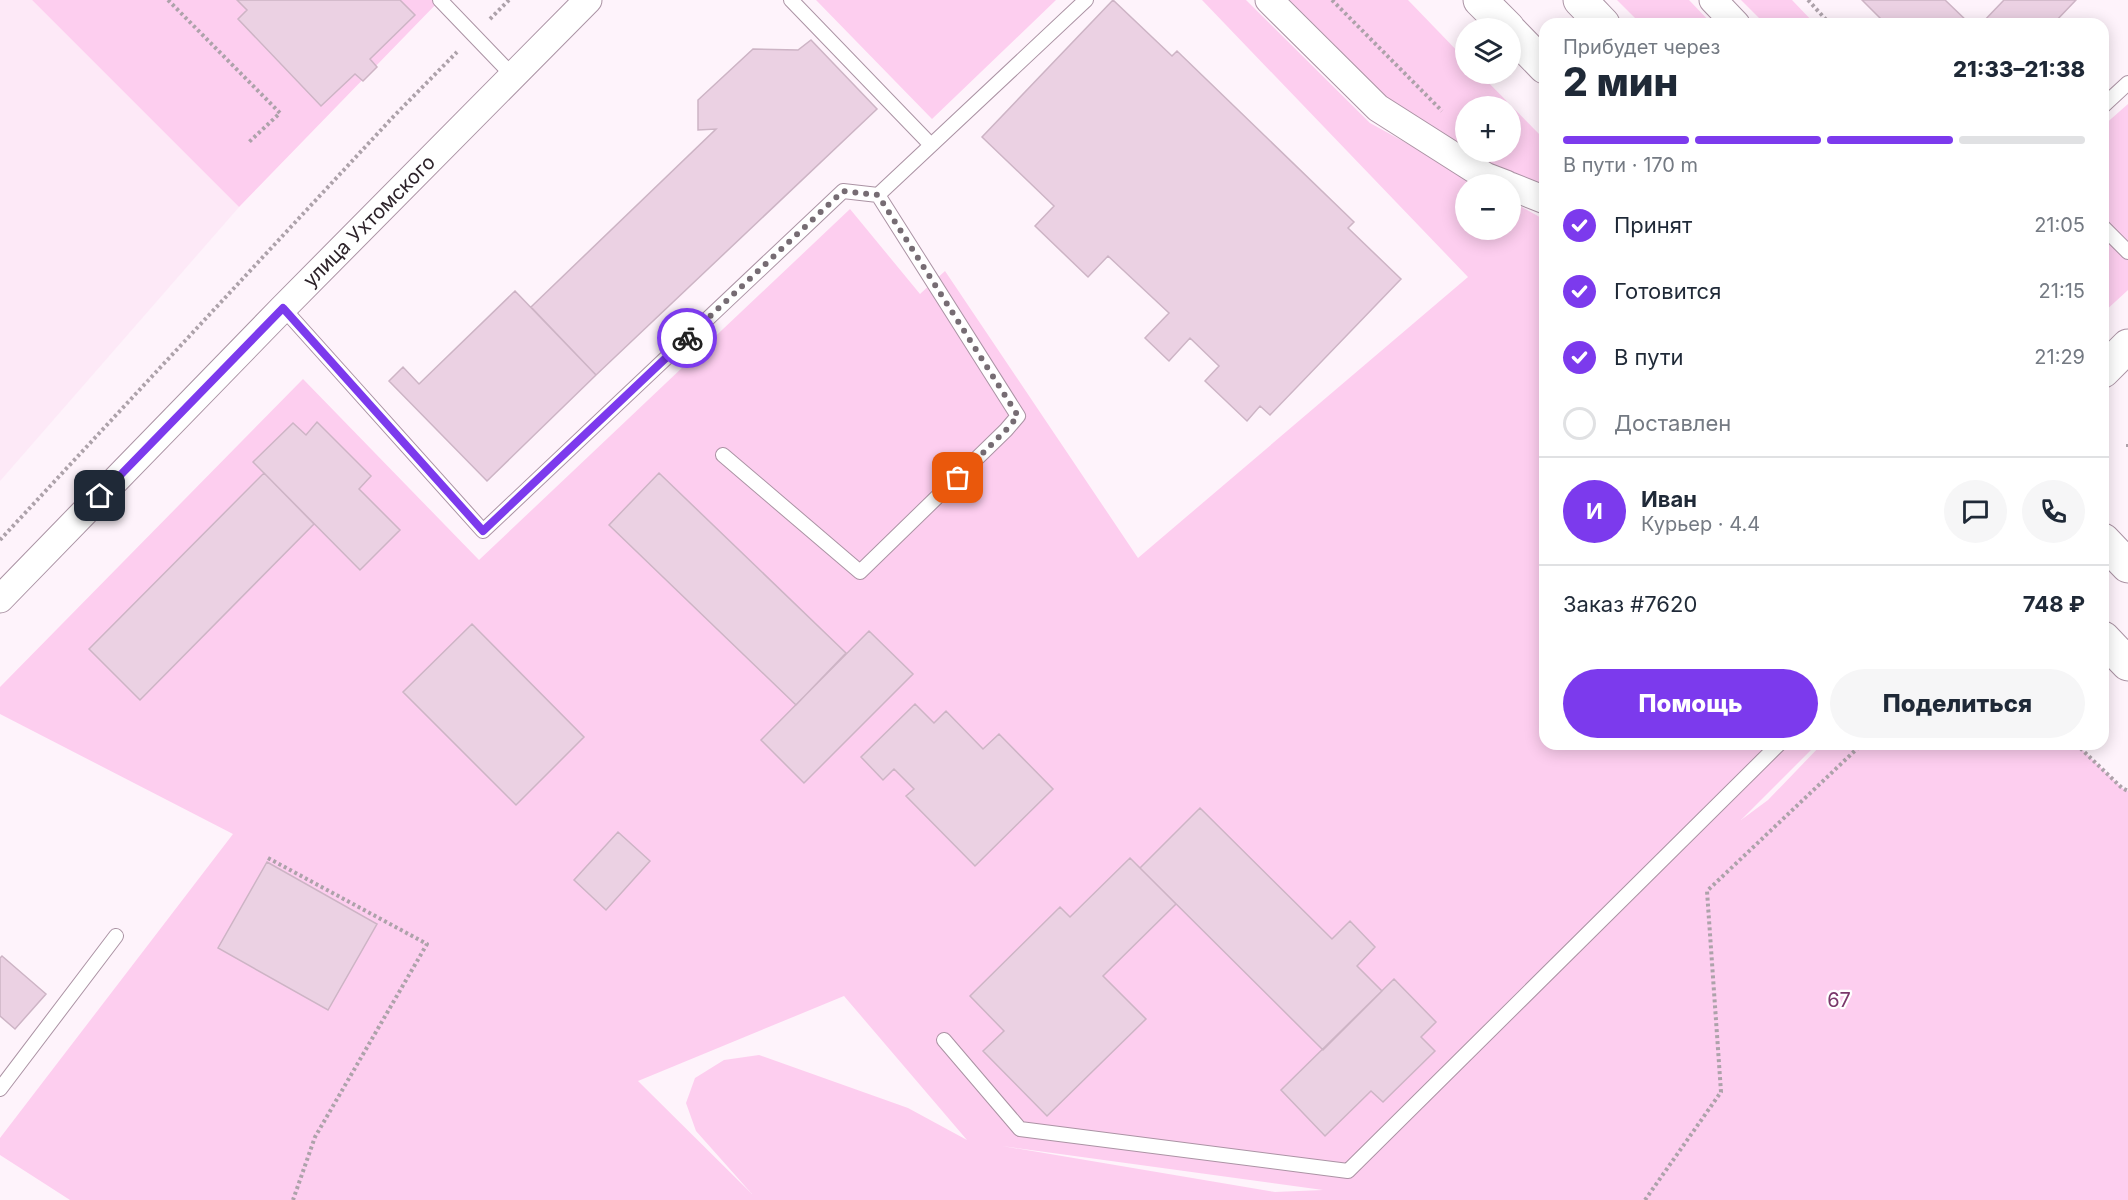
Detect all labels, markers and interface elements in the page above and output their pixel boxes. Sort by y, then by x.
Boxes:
map controls [1455,18,1521,240]
button: layers [1455,18,1521,84]
text: Прибудет через [1563,35,1720,59]
text: 21:33–21:38 [1953,56,2085,82]
text: 2 мин [1563,58,1678,105]
button: + [1455,96,1521,162]
street label: улица Ухтомского [298,150,440,292]
text: В пути · 170 m [1563,153,1698,177]
button: − [1455,174,1521,240]
icon: check [1563,209,1596,242]
text: Принят [1614,212,1692,238]
text: 21:05 [2034,213,2085,237]
icon: check [1563,275,1596,308]
text: Готовится [1614,278,1721,304]
text: 21:15 [2039,279,2085,303]
courier [657,308,717,368]
icon: bike [671,322,704,355]
icon: check [1563,341,1596,374]
text: В пути [1614,344,1683,370]
text: 21:29 [2034,345,2085,369]
text: Доставлен [1614,410,1731,436]
pin [932,452,983,503]
icon: bag [941,461,974,494]
pin [74,470,125,521]
icon: home [83,479,116,512]
button: chat [1944,480,2007,543]
button: phone [2022,480,2085,543]
text: Иван [1641,486,1697,512]
text: И [1586,498,1603,524]
text: Курьер · 4.4 [1641,512,1760,536]
text: Заказ #7620 [1563,591,1697,617]
text: 748 ₽ [2023,591,2085,617]
button: Помощь [1563,669,1818,738]
button: Поделиться [1830,669,2085,738]
park label: 67 [1827,988,1851,1012]

